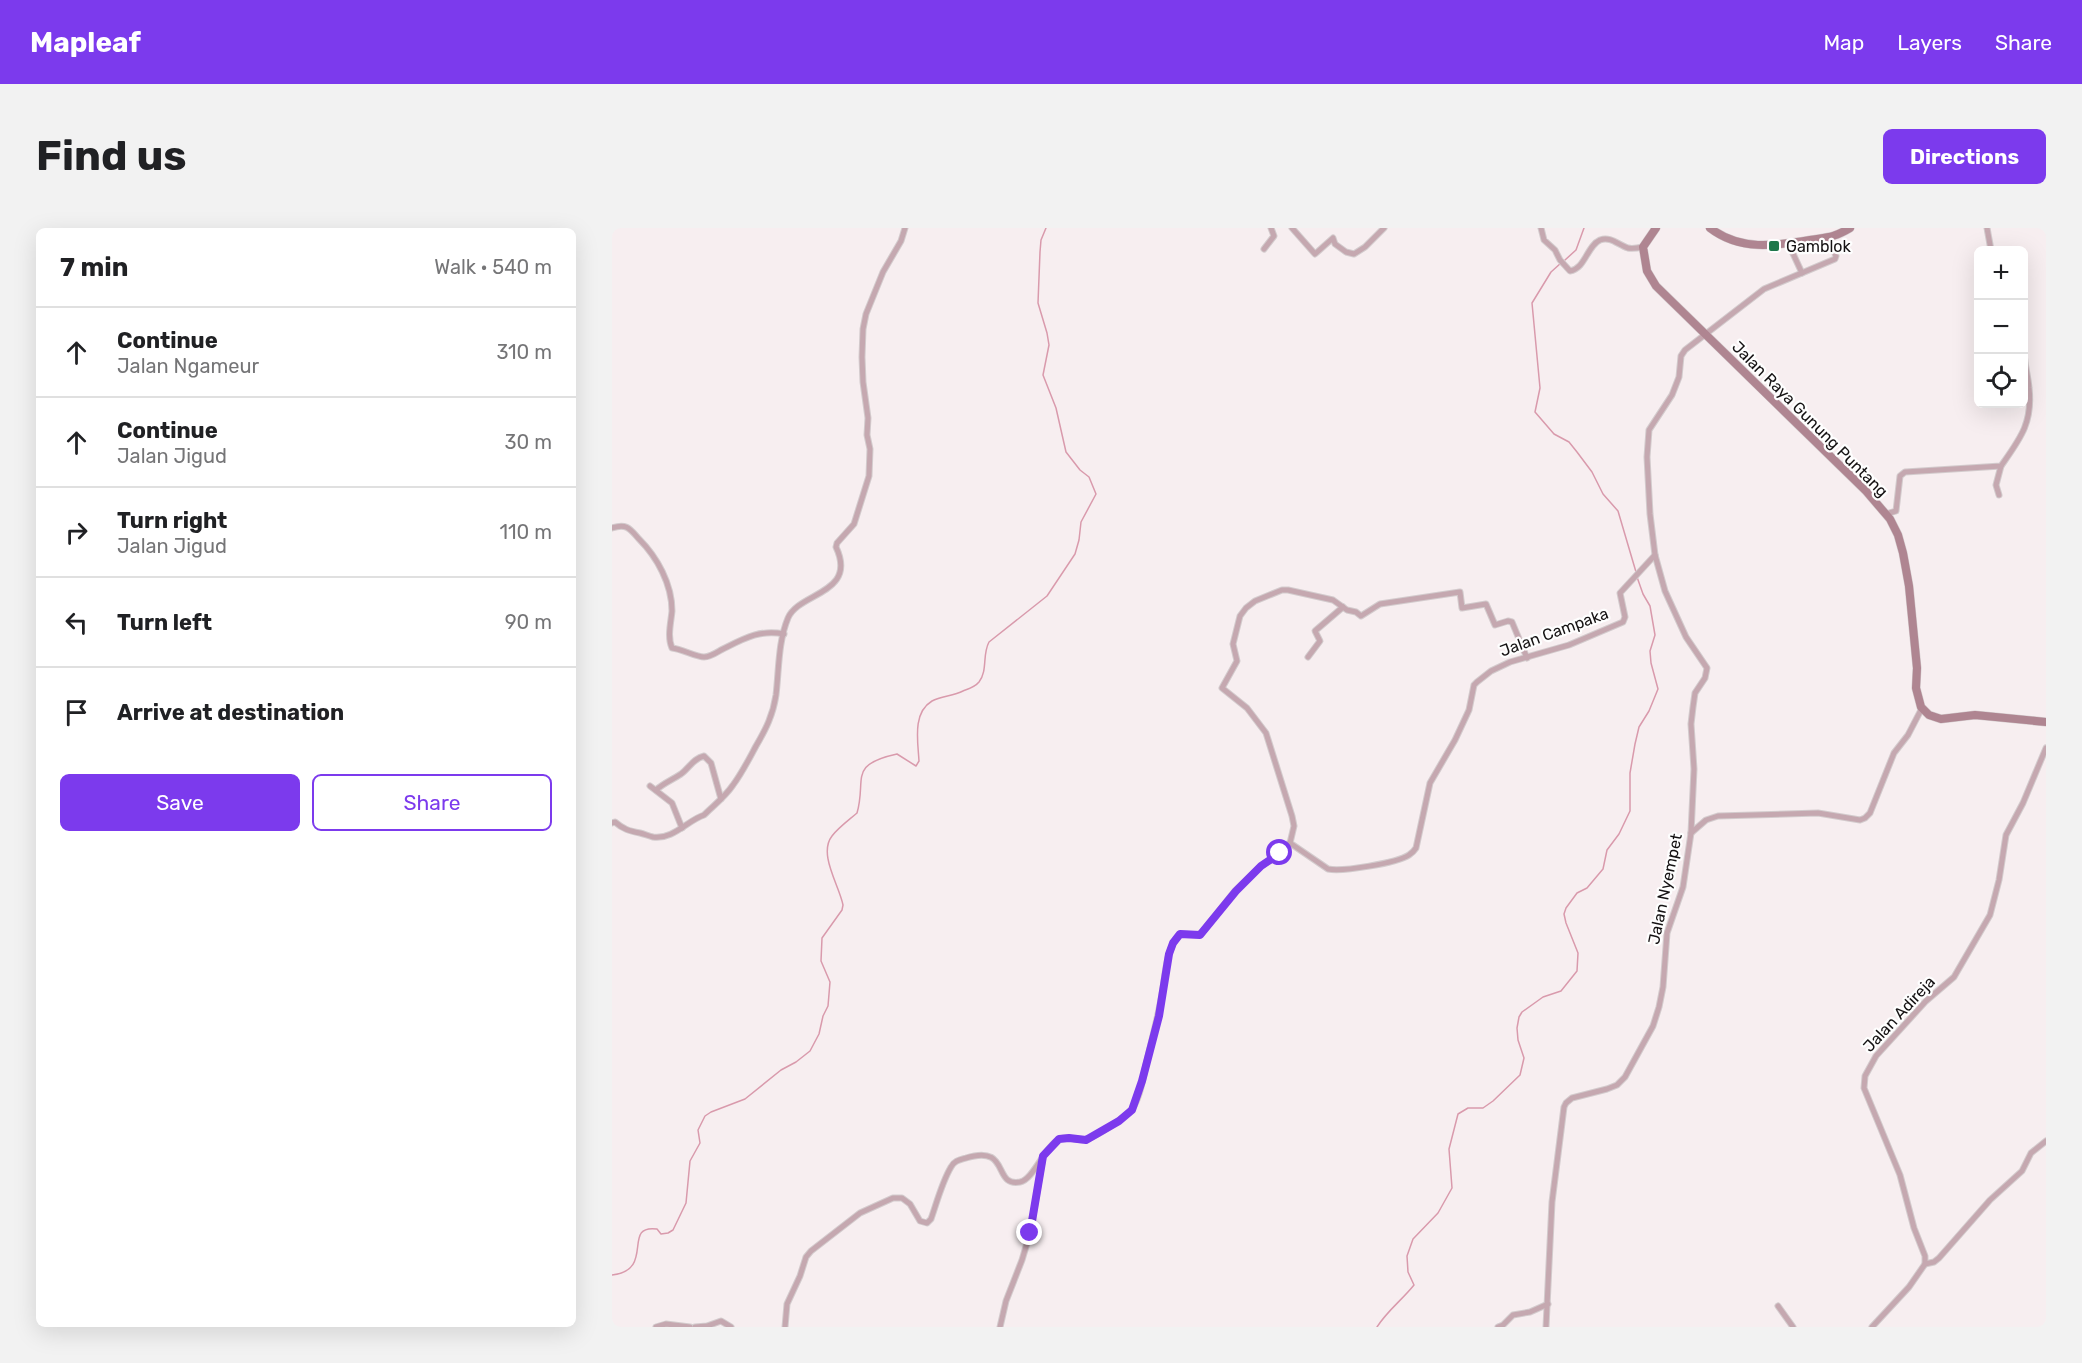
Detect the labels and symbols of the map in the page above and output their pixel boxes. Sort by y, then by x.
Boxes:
place label: Gamblok [1786,237,1852,256]
marker: Gamblok [1767,239,1781,253]
street label: Jalan Raya Gunung Puntang [1728,337,1892,501]
street label: Jalan Campaka [1497,604,1611,660]
street label: Jalan Nyempet [1644,832,1686,946]
route start [1266,839,1292,865]
street label: Jalan Adireja [1859,972,1939,1056]
route end [1016,1219,1042,1245]

